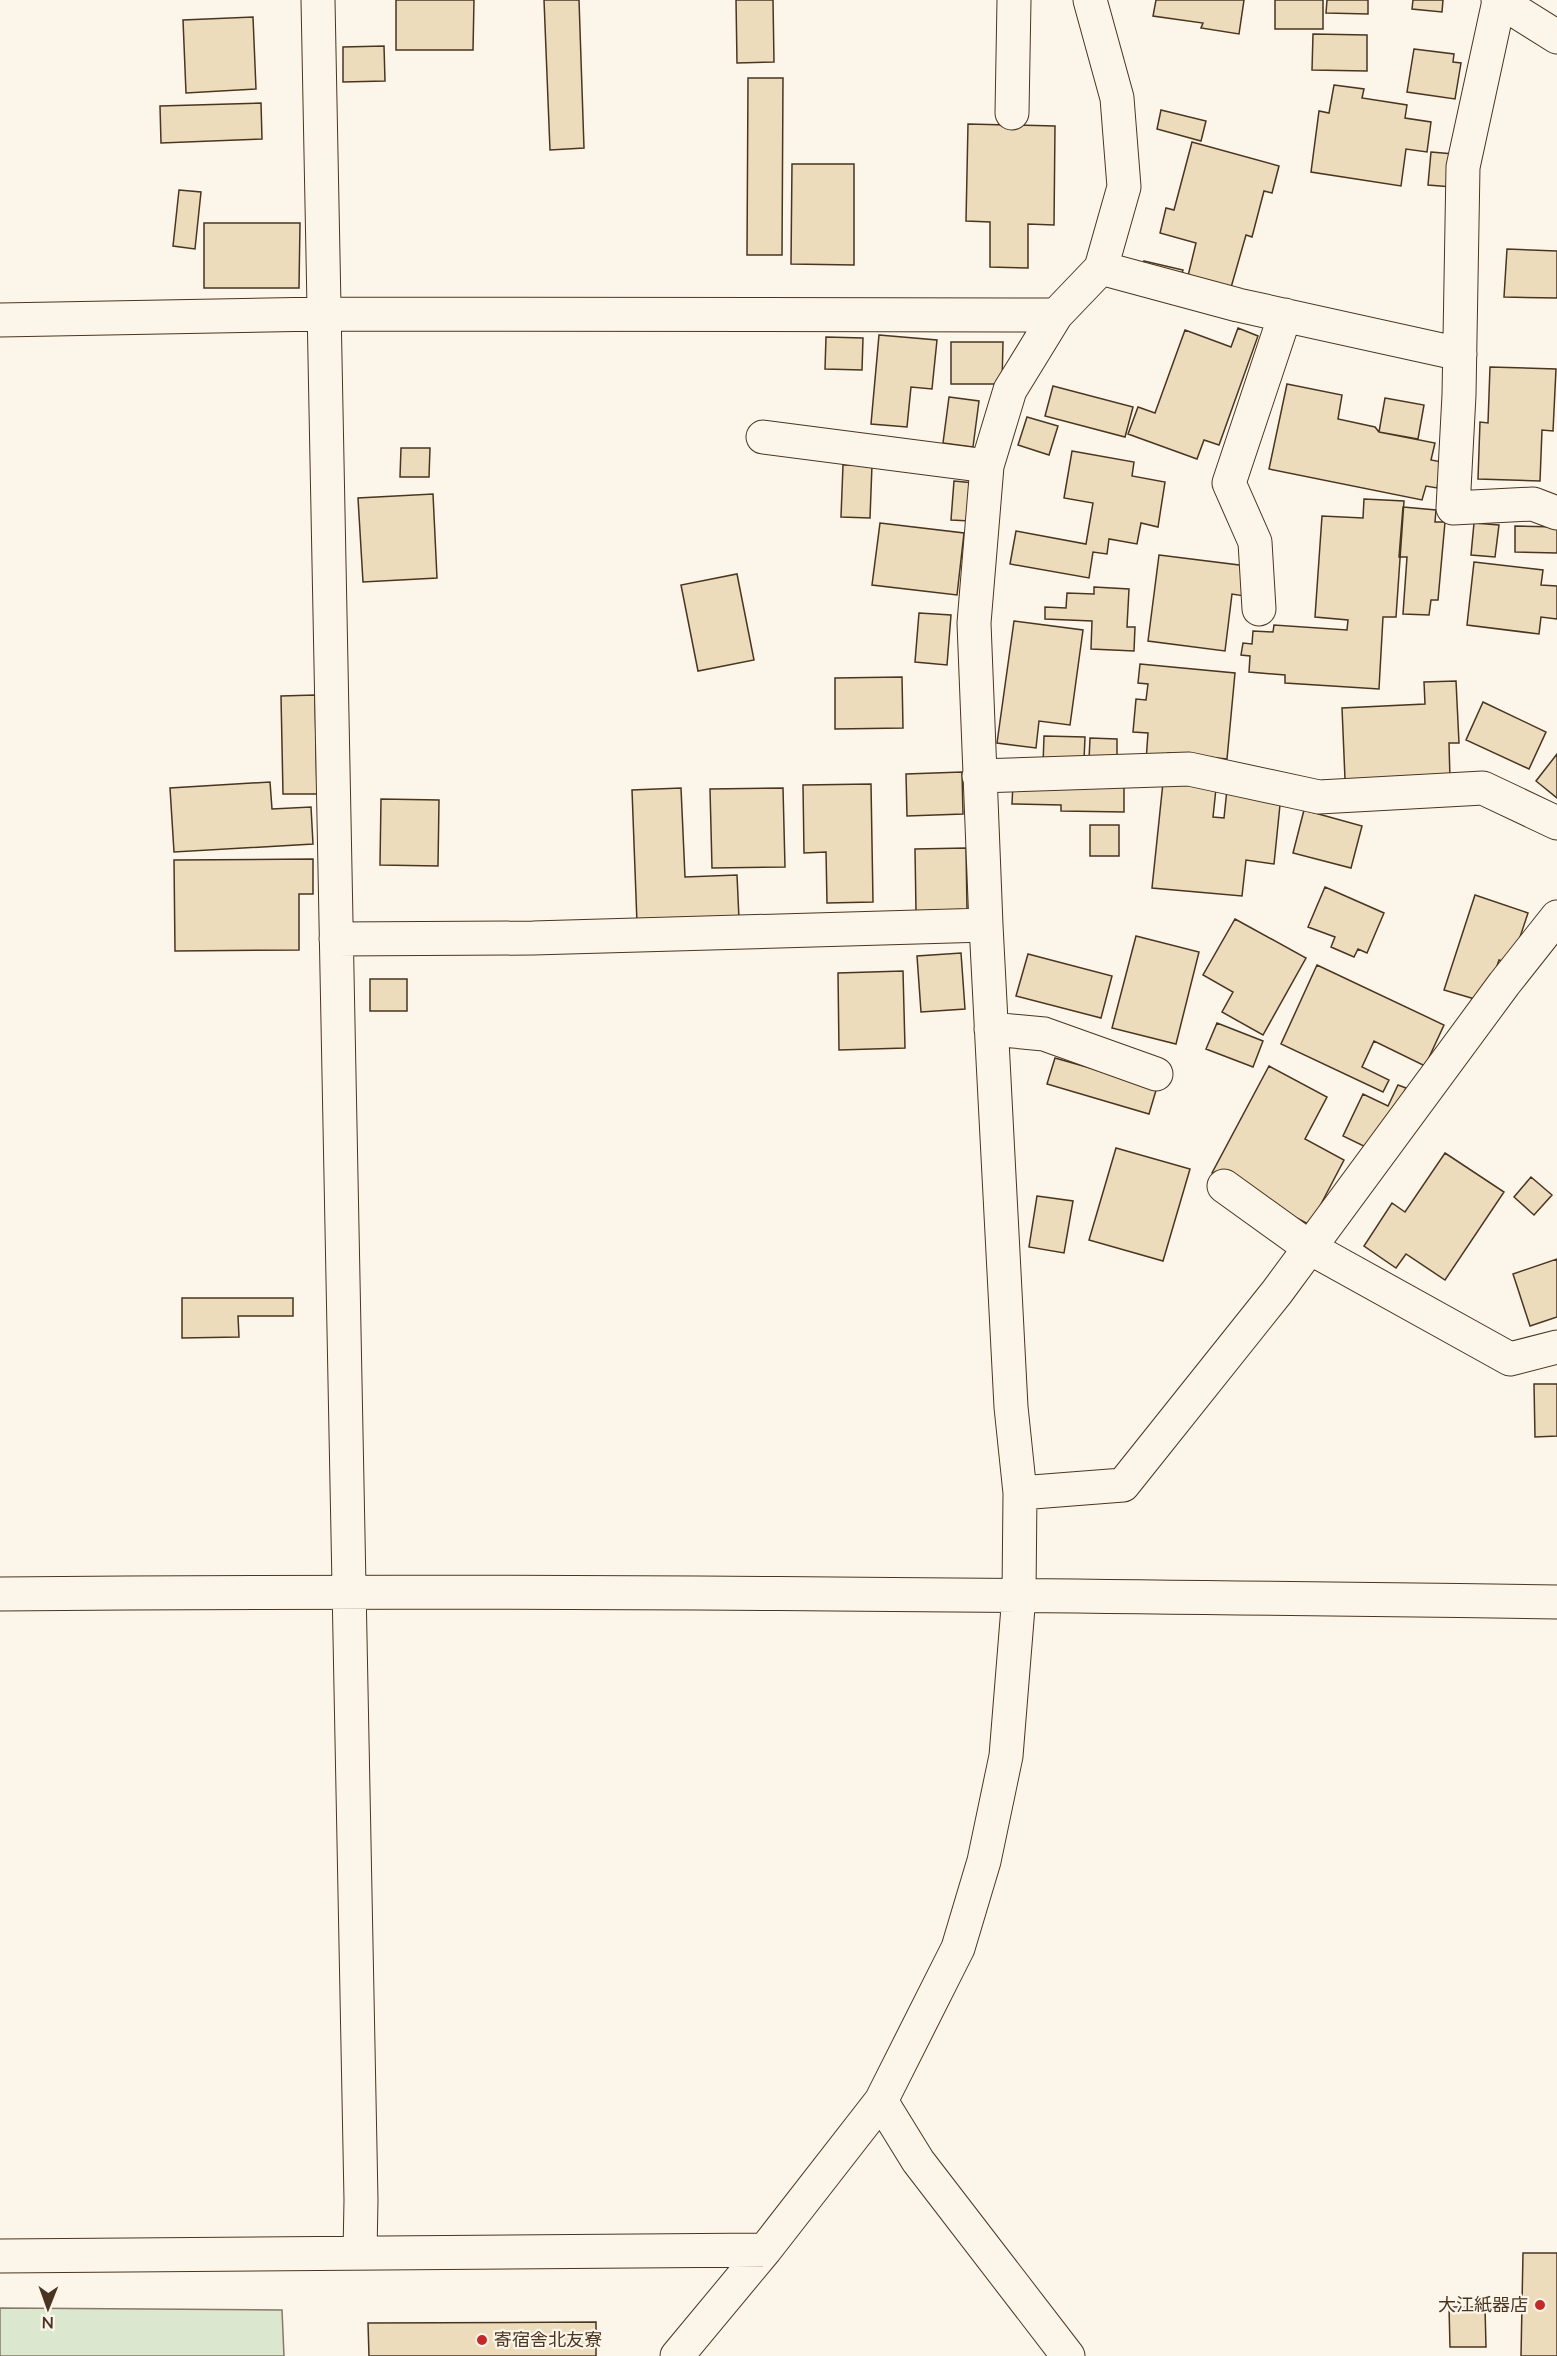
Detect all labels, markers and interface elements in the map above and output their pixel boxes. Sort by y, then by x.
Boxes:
north arrow [18,2278,78,2338]
place label: 大江紙器店 [1438,2293,1528,2315]
marker: 大江紙器店 [1533,2298,1547,2312]
text: N [41,2314,54,2333]
place label: 寄宿舎北友寮 [494,2328,602,2350]
marker: 寄宿舎北友寮 [475,2333,489,2347]

